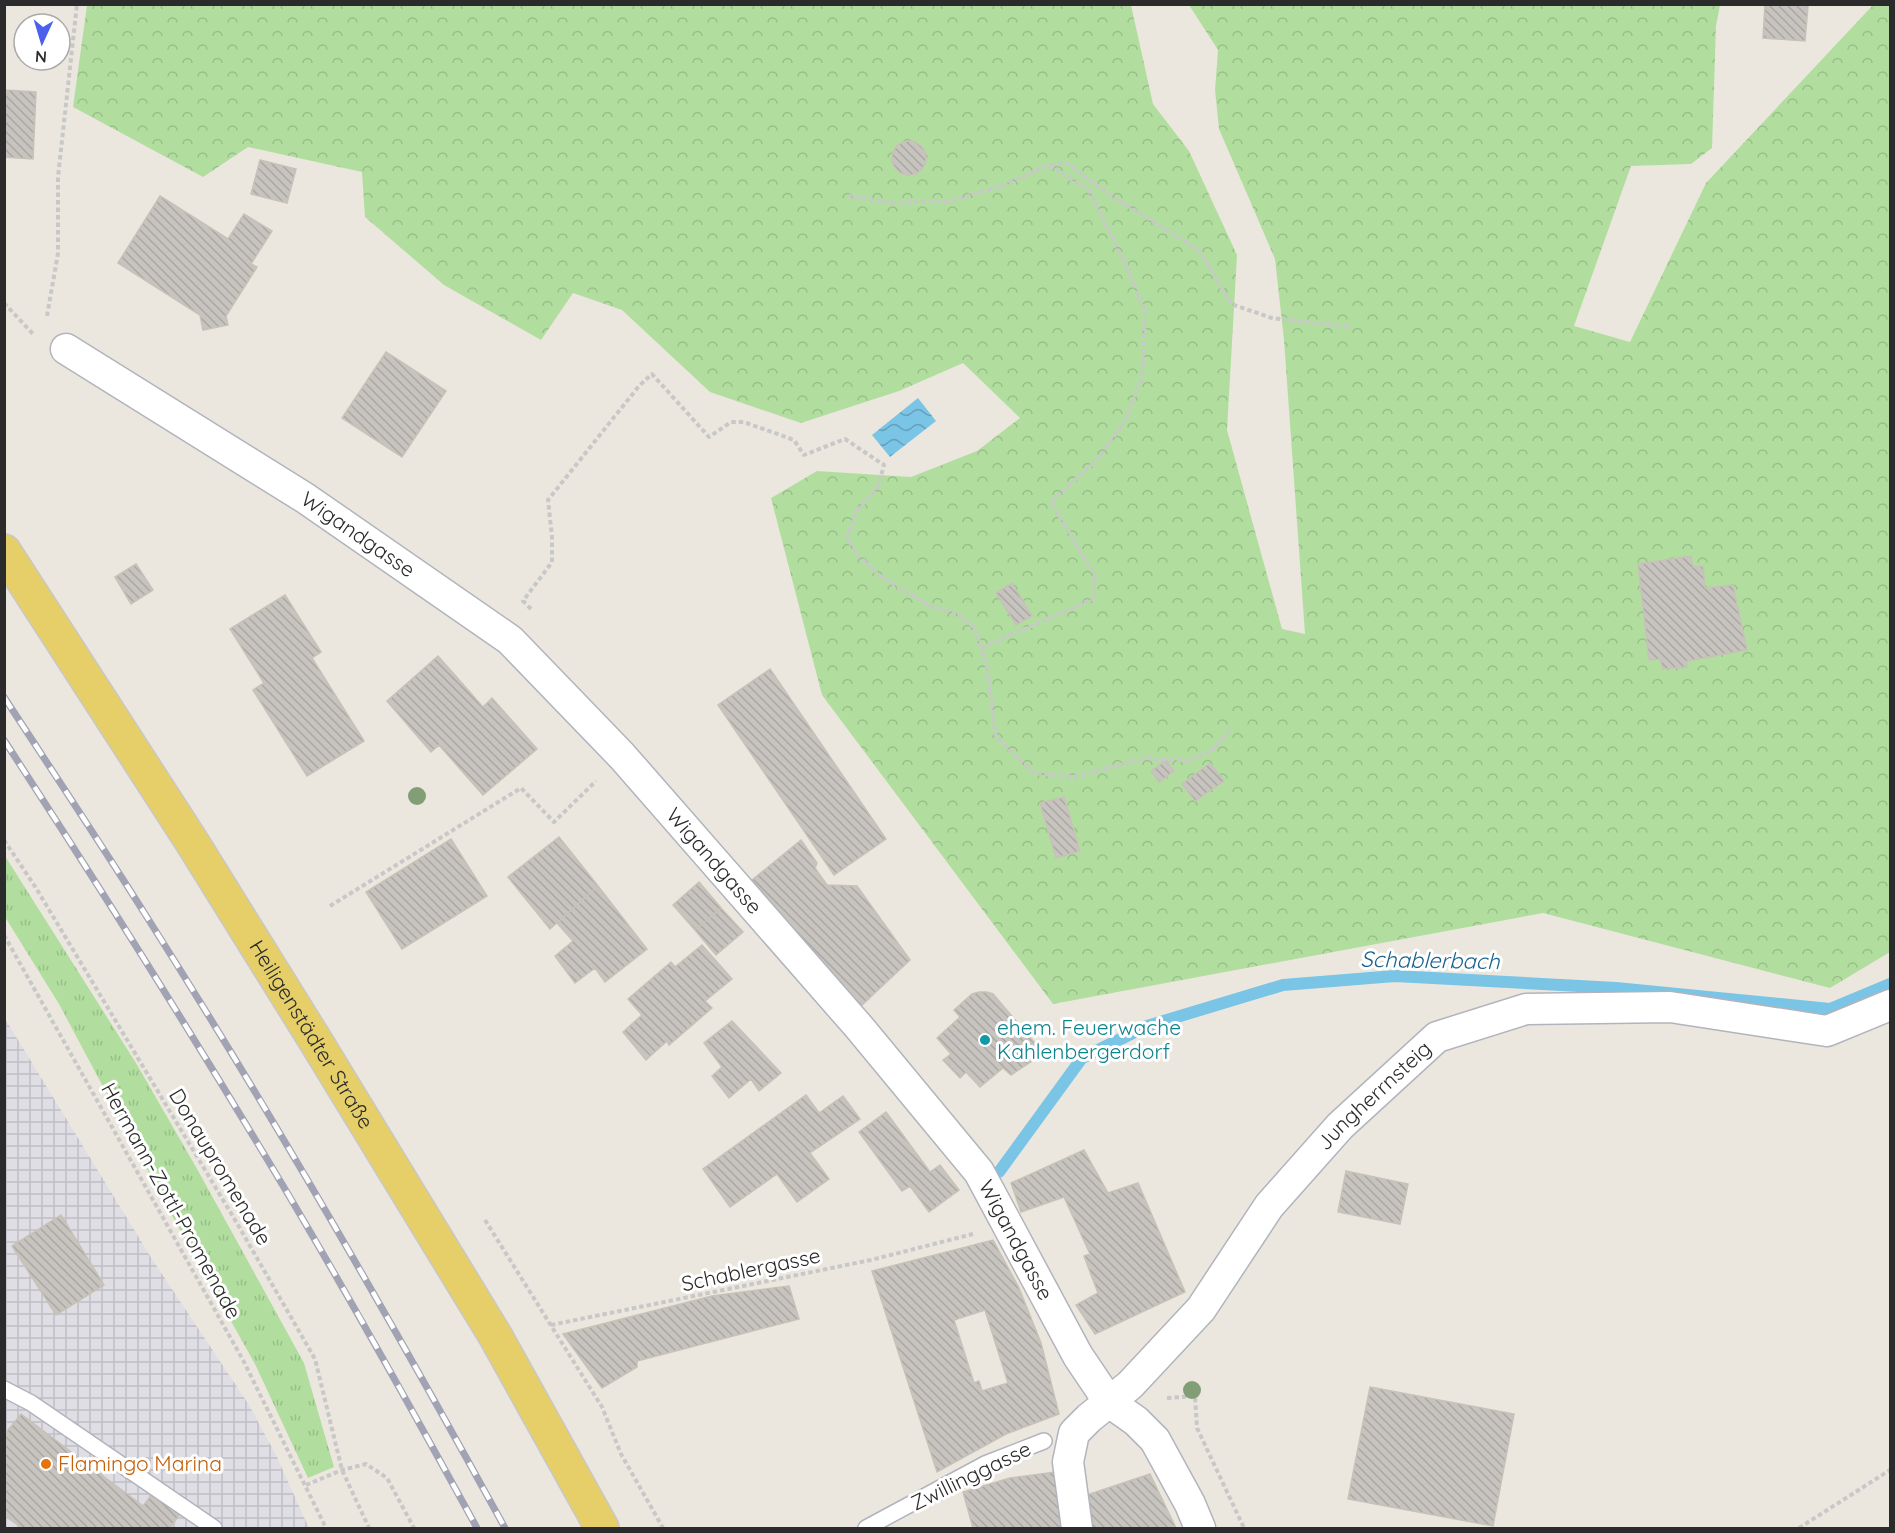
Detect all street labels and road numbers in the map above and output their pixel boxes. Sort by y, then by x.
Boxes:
street label: Wigandgasse [297,485,420,582]
street label: Wigandgasse [661,802,768,919]
street label: Heiligenstädter Straße [244,935,380,1133]
street label: Jungherrnsteig [1311,1035,1436,1155]
street label: Hermann-Zottl-Promenade [96,1078,248,1323]
street label: Donaupromenade [164,1083,278,1249]
street label: Wigandgasse [974,1175,1059,1304]
street label: Schablergasse [679,1242,823,1296]
street label: Zwillinggasse [906,1435,1035,1515]

